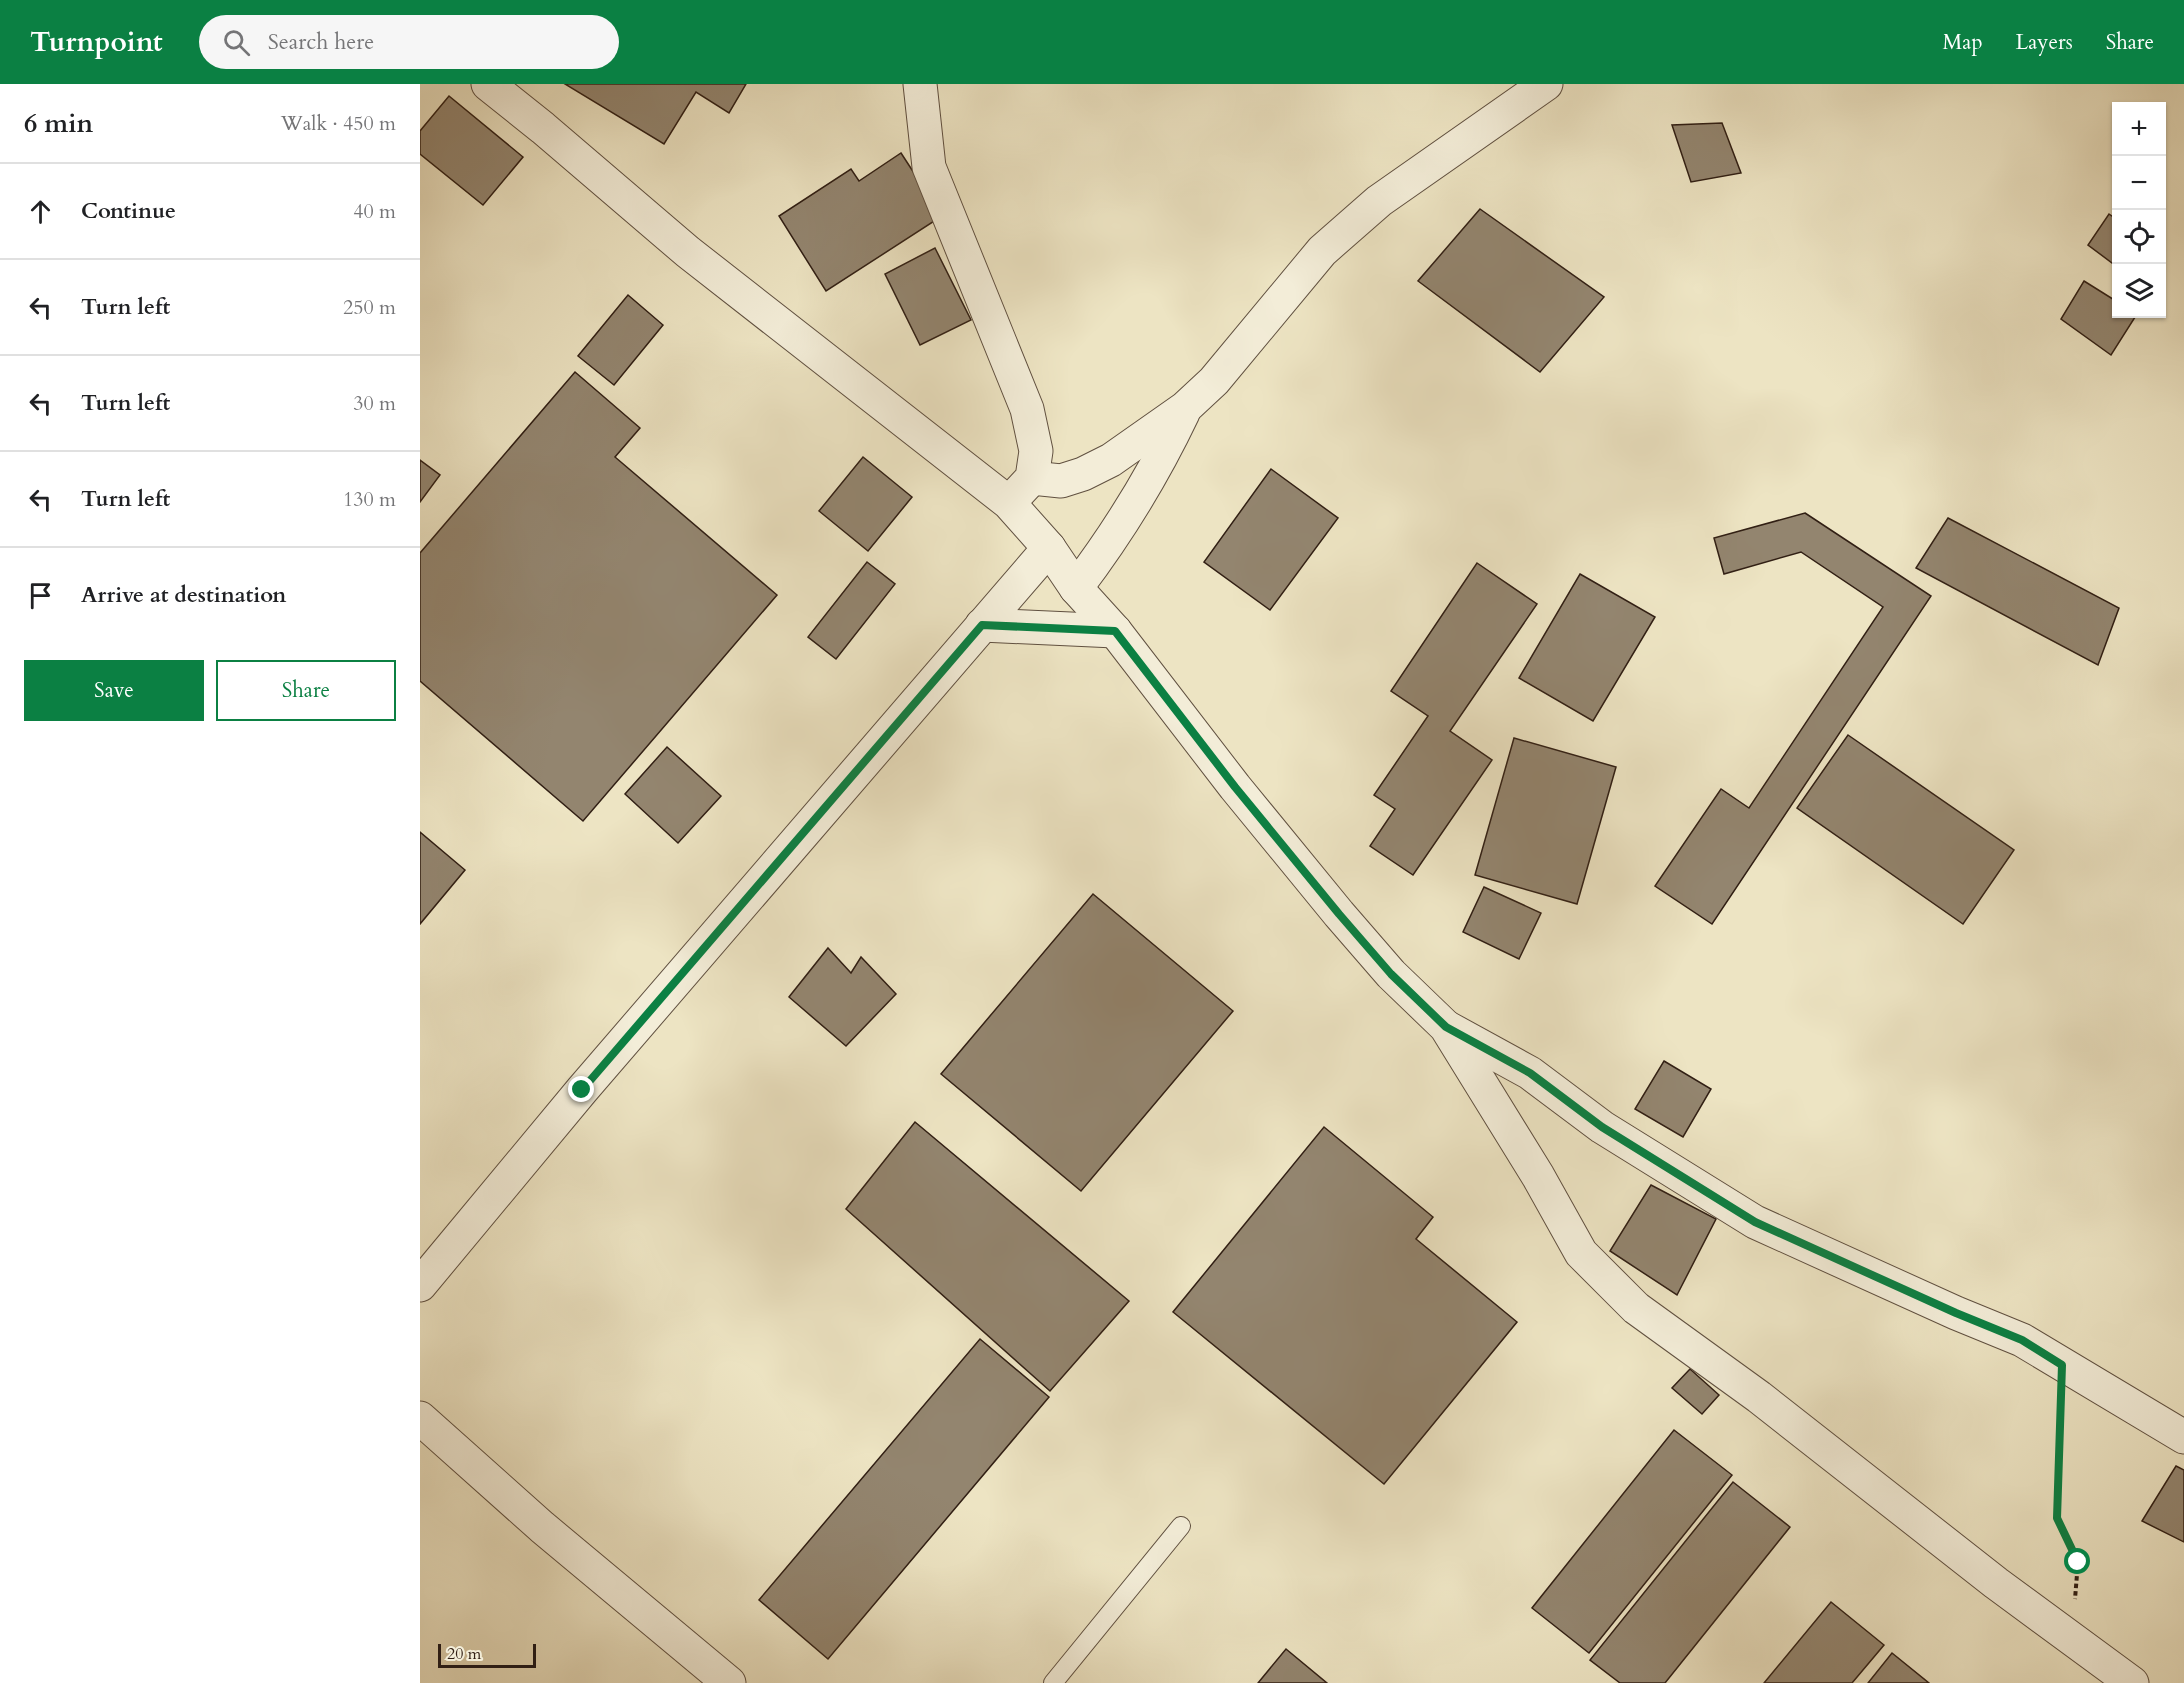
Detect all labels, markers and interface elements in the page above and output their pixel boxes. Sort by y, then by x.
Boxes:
search box [199,15,619,69]
text: Turnpoint [30,23,163,61]
icon: search [220,26,253,59]
text: Search here [268,27,374,57]
text: Map [1943,28,1983,57]
text: Layers [2016,28,2073,57]
text: Share [2106,28,2154,57]
map controls [2112,102,2166,318]
button: + [2112,102,2166,156]
text: 6 min [24,106,93,141]
text: Walk · 450 m [281,110,396,137]
button: − [2112,156,2166,210]
icon: ahead [24,195,57,228]
text: Continue [81,196,176,226]
text: 40 m [353,198,396,225]
button: locate [2112,210,2166,264]
button: layers [2112,264,2166,318]
icon: left [24,291,57,324]
text: Turn left [81,292,170,322]
text: 250 m [343,294,396,321]
icon: left [24,387,57,420]
text: Turn left [81,388,170,418]
text: 30 m [353,390,396,417]
icon: left [24,483,57,516]
text: Turn left [81,484,170,514]
text: 130 m [343,486,396,513]
icon: arrive [24,579,57,612]
text: Arrive at destination [81,580,286,610]
button: Save [24,660,204,721]
button: Share [216,660,396,721]
route end [568,1076,594,1102]
route start [2064,1548,2090,1574]
scale bar [438,1641,536,1668]
text: 20 m [447,1643,481,1665]

